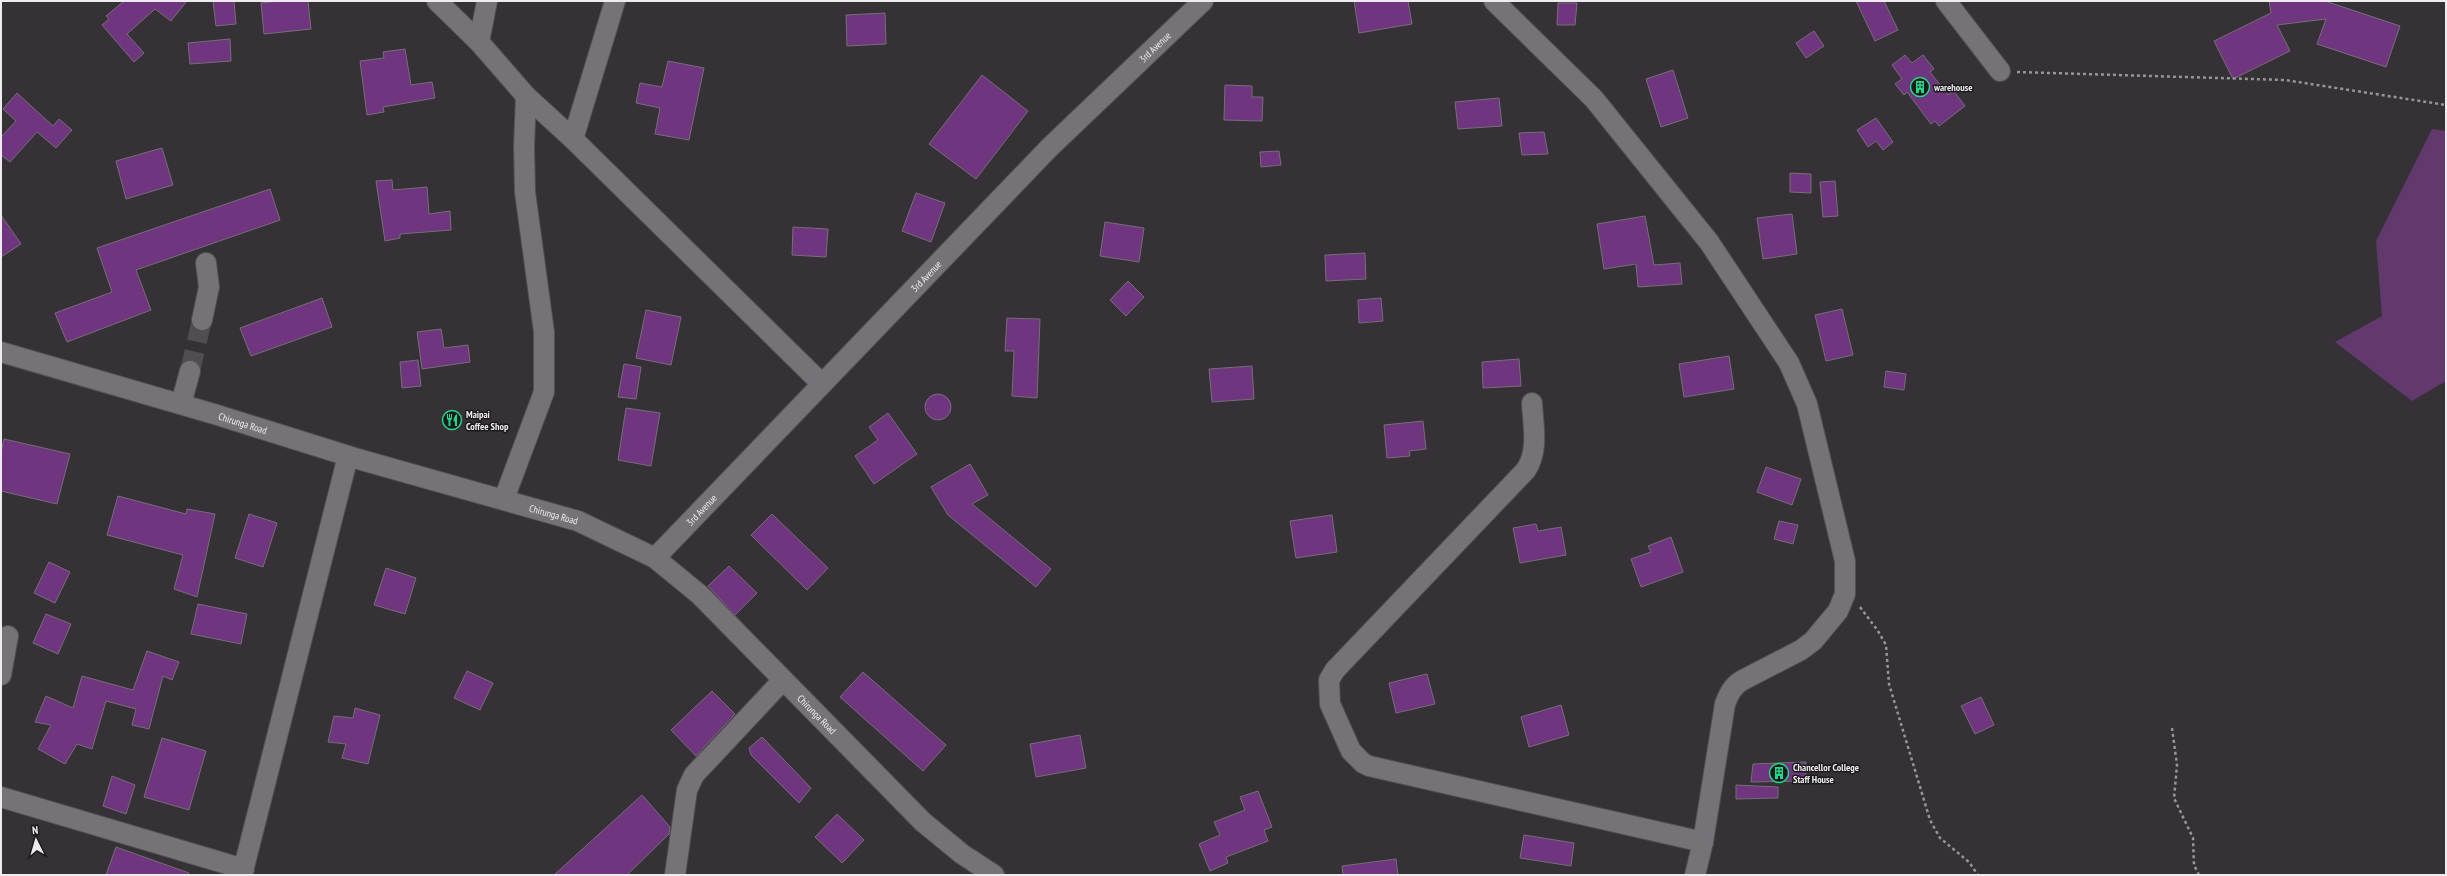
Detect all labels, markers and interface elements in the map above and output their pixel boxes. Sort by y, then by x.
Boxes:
street label: 3rd Avenue [1137,29,1174,65]
building icon: warehouse [1909,76,1931,98]
place label: warehouse [1933,81,1972,94]
street label: 3rd Avenue [908,258,944,295]
place label: Maipai Coffee Shop [466,408,509,433]
restaurant icon: Maipai Coffee Shop [441,409,463,431]
street label: Chirunga Road [217,410,269,437]
street label: 3rd Avenue [684,492,720,529]
street label: Chirunga Road [528,502,579,528]
street label: Chirunga Road [794,692,839,737]
place label: Chancellor College Staff House [1793,761,1859,786]
building icon: Chancellor College Staff House [1768,762,1790,784]
north arrow [16,820,56,860]
text: N [32,823,39,837]

